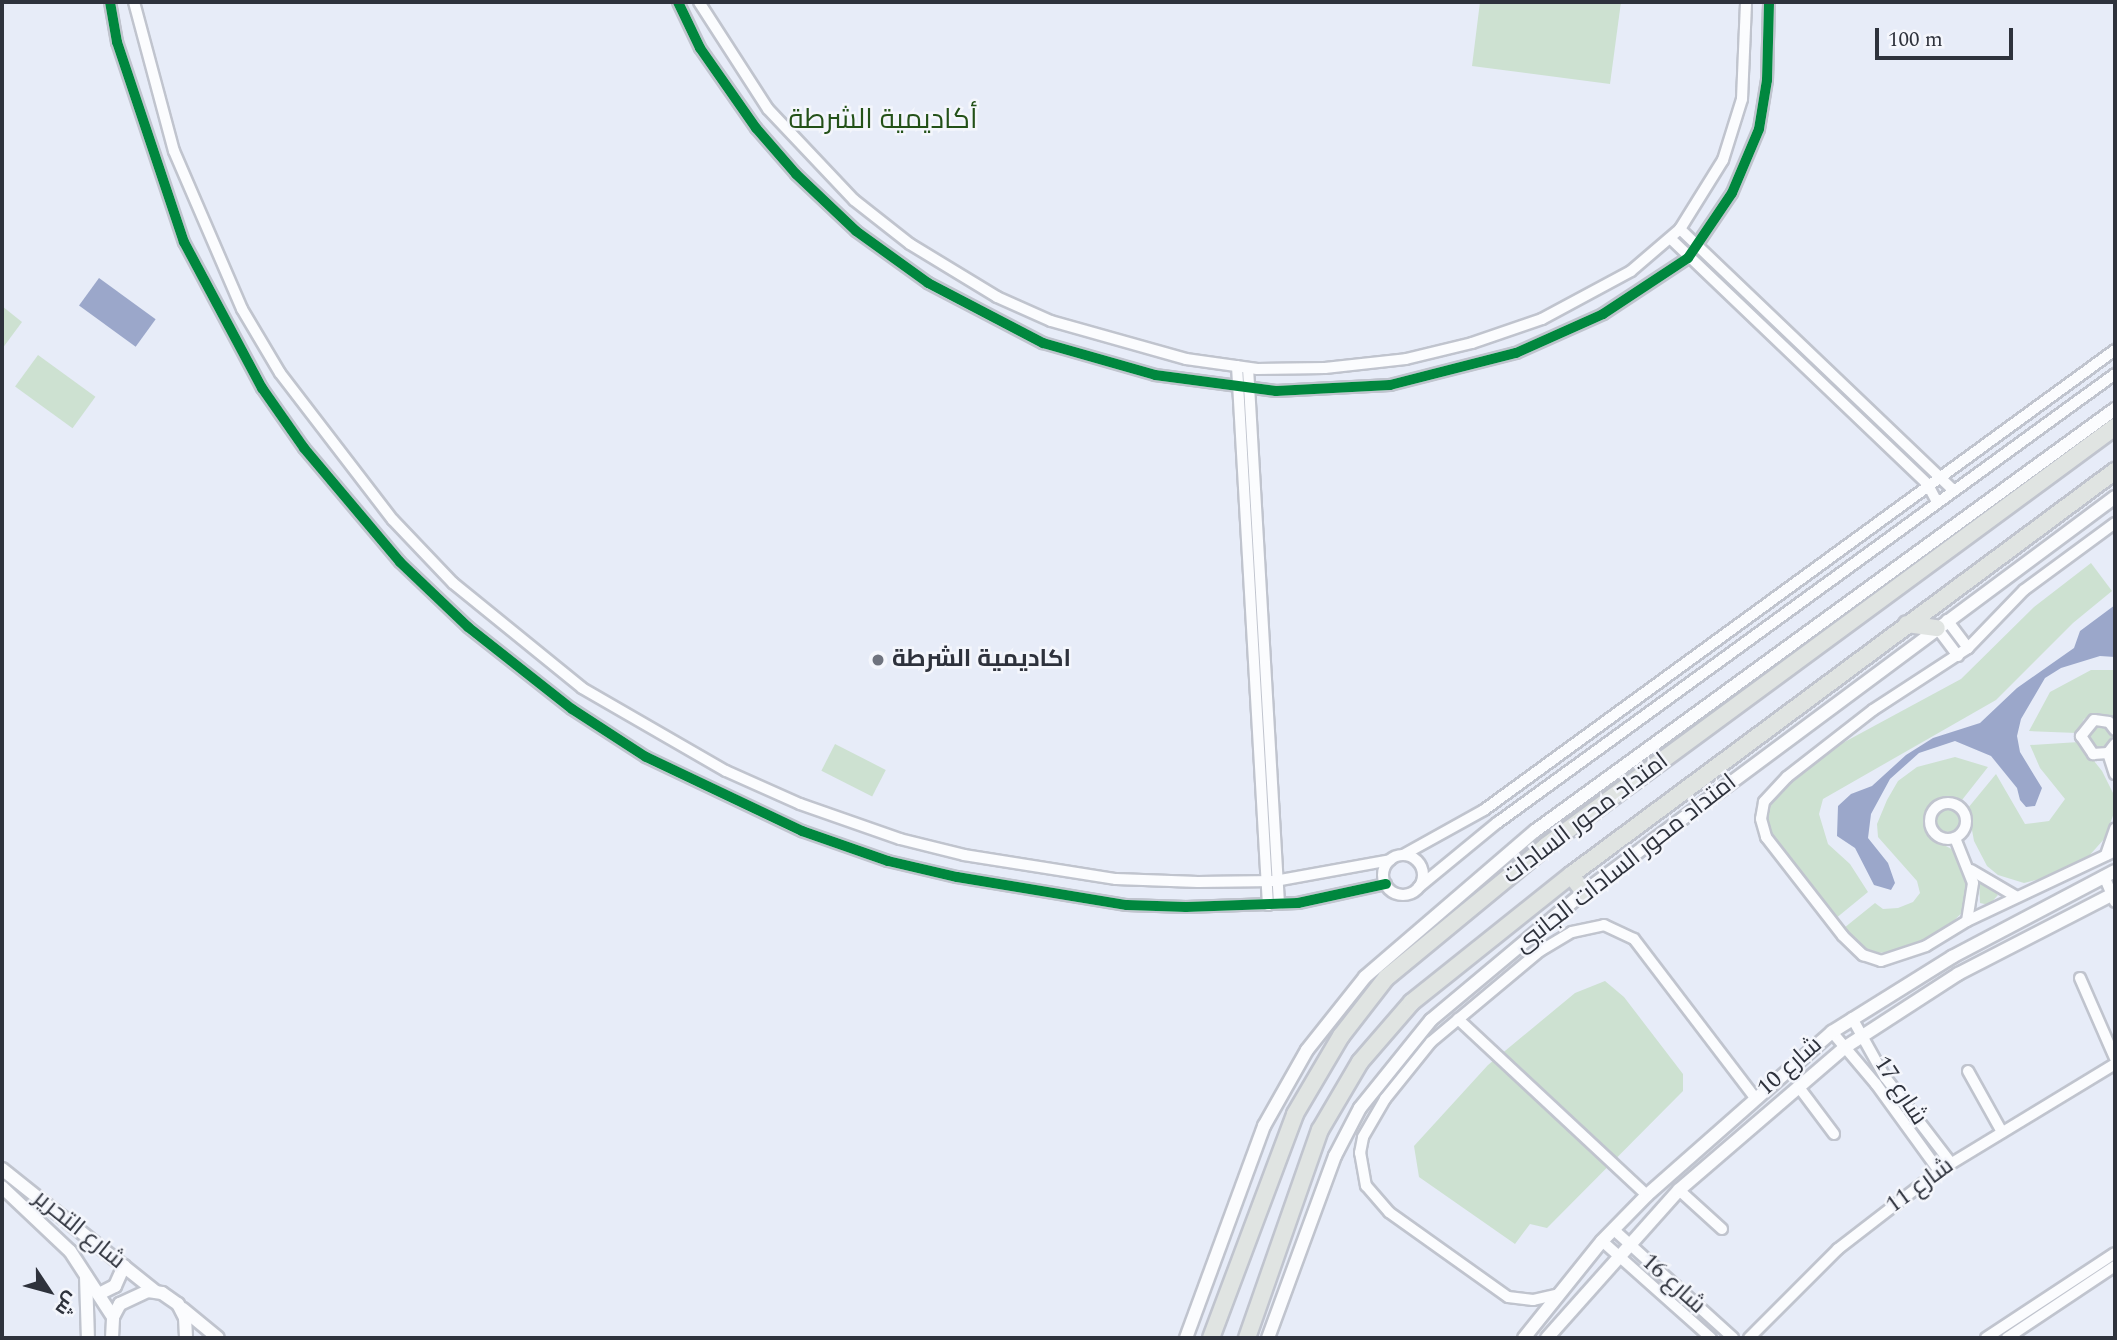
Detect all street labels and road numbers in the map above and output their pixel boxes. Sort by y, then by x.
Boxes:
street label: امتداد محور السادات [1498,747,1674,891]
street label: امتداد محور السادات الجانبى [1509,769,1743,959]
street label: شارع 10 [1752,1031,1828,1103]
street label: شارع 17 [1867,1051,1933,1131]
street label: شارع 11 [1881,1152,1959,1220]
street label: شارع التحرير [27,1184,131,1276]
street label: شارع 16 [1635,1248,1711,1320]

